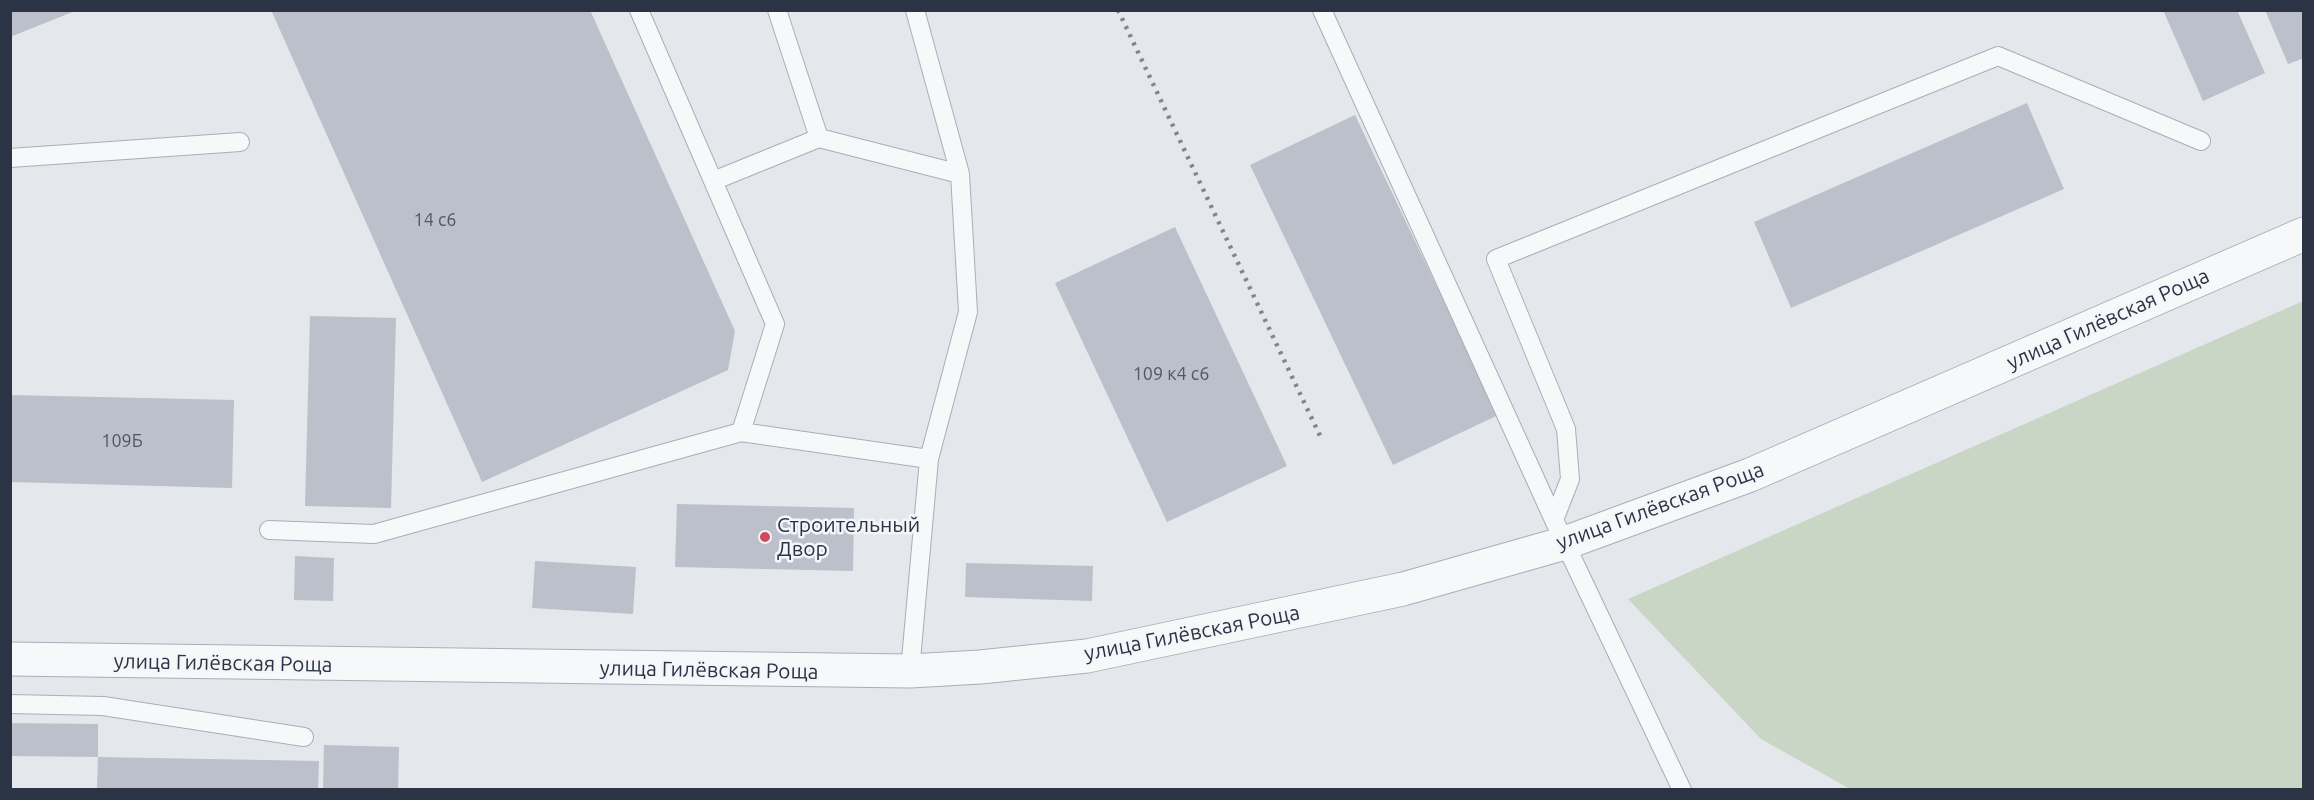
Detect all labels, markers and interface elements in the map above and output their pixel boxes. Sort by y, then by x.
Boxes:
house number: 14 с6 [414,209,456,231]
street label: улица Гилёвская Роща [2003,263,2213,375]
house number: 109 к4 с6 [1133,363,1209,385]
house number: 109Б [101,430,143,452]
street label: улица Гилёвская Роща [1553,457,1767,555]
place label: Строительный Двор [777,512,920,562]
marker: Строительный Двор [758,530,772,544]
street label: улица Гилёвская Роща [1082,600,1302,666]
street label: улица Гилёвская Роща [113,648,333,678]
street label: улица Гилёвская Роща [599,655,819,685]

